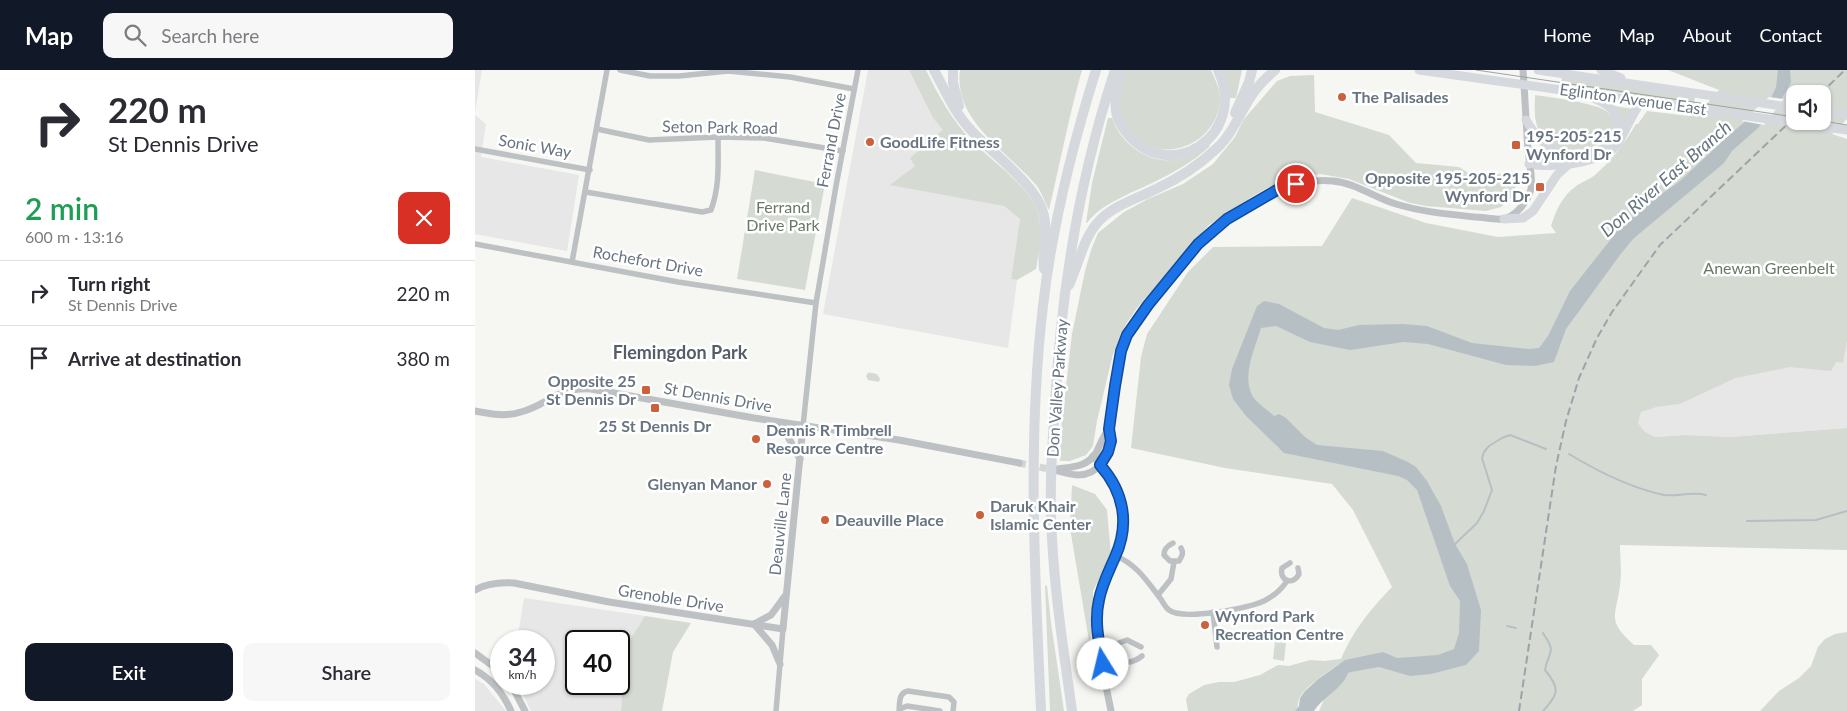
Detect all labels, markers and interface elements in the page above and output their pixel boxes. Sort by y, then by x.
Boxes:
search box [103,13,453,58]
text: Map [25,21,73,50]
icon: search [121,21,149,49]
text: Search here [161,24,259,47]
text: Home [1543,24,1591,46]
text: Map [1619,24,1655,46]
text: About [1683,24,1732,46]
text: Contact [1760,24,1822,46]
street label: Eglinton Avenue East [1559,79,1708,118]
map controls [1786,85,1831,130]
button: sound [1786,85,1831,130]
place label: The Palisades [1352,87,1449,106]
text: 220 m [108,88,207,130]
icon: right [25,90,90,155]
street label: Ferrand Drive [812,91,849,189]
marker: The Palisades [1336,91,1348,103]
water label: Don River East Branch [1595,115,1735,241]
street label: Seton Park Road [662,116,778,137]
place label: 195-205-215 Wynford Dr [1526,126,1621,163]
text: St Dennis Drive [108,130,259,157]
street label: Sonic Way [497,130,574,161]
place label: GoodLife Fitness [880,132,1000,151]
marker: GoodLife Fitness [864,136,876,148]
marker: 195-205-215 Wynford Dr [1510,139,1522,151]
pin [1275,163,1317,205]
place label: Opposite 195-205-215 Wynford Dr [1365,168,1530,205]
icon: arrive [1282,170,1310,198]
marker: Opposite 195-205-215 Wynford Dr [1534,181,1546,193]
text: 2 min [25,190,99,226]
button: close [398,192,450,244]
park label: Ferrand Drive Park [746,197,821,234]
text: 600 m · 13:16 [25,227,124,246]
street label: Rochefort Drive [591,241,705,280]
park label: Anewan Greenbelt [1703,258,1835,277]
text: Turn right [68,272,150,295]
icon: right [25,279,53,307]
text: 220 m [396,282,450,305]
text: St Dennis Drive [68,295,178,314]
street label: Don Valley Parkway [1042,317,1071,458]
district label: Flemingdon Park [613,341,748,363]
icon: arrive [25,344,53,372]
text: Arrive at destination [68,347,241,370]
text: 380 m [396,347,450,370]
place label: Opposite 25 St Dennis Dr [546,371,636,408]
street label: St Dennis Drive [663,378,774,415]
marker: Opposite 25 St Dennis Dr [640,384,652,396]
marker: 25 St Dennis Dr [649,402,661,414]
place label: 25 St Dennis Dr [599,416,711,435]
place label: Dennis R Timbrell Resource Centre [766,420,892,457]
marker: Dennis R Timbrell Resource Centre [750,433,762,445]
street label: Deauville Lane [765,472,794,576]
place label: Glenyan Manor [648,474,757,493]
marker: Glenyan Manor [761,478,773,490]
place label: Daruk Khair Islamic Center [990,496,1091,533]
marker: Daruk Khair Islamic Center [974,509,986,521]
place label: Deauville Place [835,510,944,529]
marker: Deauville Place [819,514,831,526]
street label: Grenoble Drive [617,580,725,615]
place label: Wynford Park Recreation Centre [1215,606,1344,643]
marker: Wynford Park Recreation Centre [1199,619,1211,631]
speed limit sign: 40 [565,630,630,695]
position arrow [1076,637,1128,689]
text: 34 [508,641,537,671]
button: Exit [25,643,233,701]
button: Share [243,643,450,701]
text: km/h [508,667,537,682]

